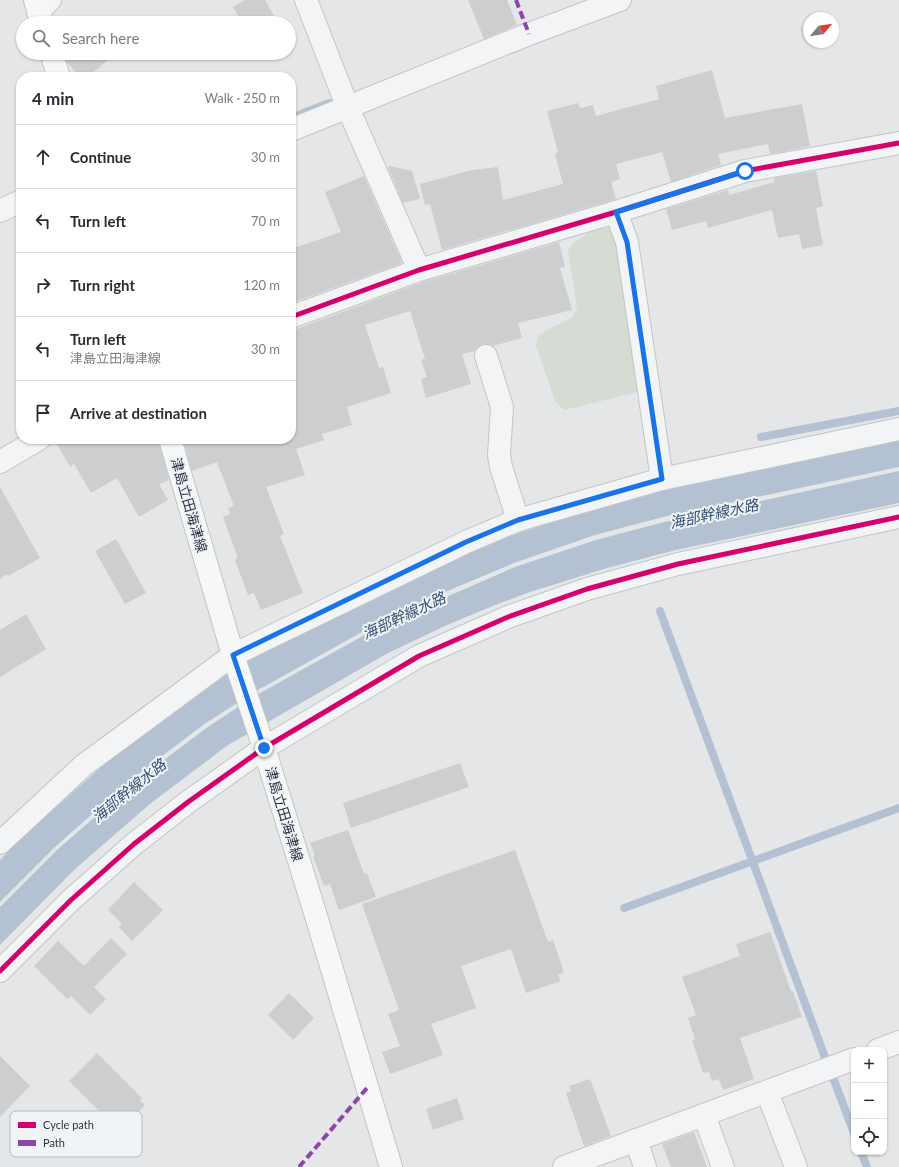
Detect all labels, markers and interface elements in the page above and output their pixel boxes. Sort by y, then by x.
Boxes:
north arrow [803,12,839,48]
search box [16,16,296,60]
icon: search [30,27,52,49]
text: Search here [62,29,139,47]
text: 4 min [32,88,74,109]
text: Walk · 250 m [204,90,280,106]
icon: ahead [32,146,54,168]
text: Continue [70,148,131,166]
text: 30 m [251,149,280,165]
route start [736,162,754,180]
icon: left [32,210,54,232]
text: Turn left [70,212,126,230]
text: 70 m [251,213,280,229]
icon: right [32,274,54,296]
text: Turn right [70,276,135,294]
text: 120 m [243,277,280,293]
text: Turn left [70,330,126,348]
icon: left [32,338,54,360]
text: 30 m [251,341,280,357]
text: 津島立田海津線 [70,350,161,366]
icon: arrive [32,402,54,424]
text: Arrive at destination [70,404,207,422]
street label: 津島立田海津線 [168,455,211,554]
water label: 海部幹線水路 [668,494,762,531]
water label: 海部幹線水路 [359,587,450,642]
route end [255,739,273,757]
water label: 海部幹線水路 [88,754,171,826]
street label: 津島立田海津線 [262,765,307,863]
map controls [851,1047,887,1155]
button: + [851,1047,887,1083]
button: − [851,1083,887,1119]
legend [10,1111,142,1157]
text: Cycle path [43,1118,94,1131]
button: locate [851,1119,887,1155]
text: Path [43,1136,65,1149]

